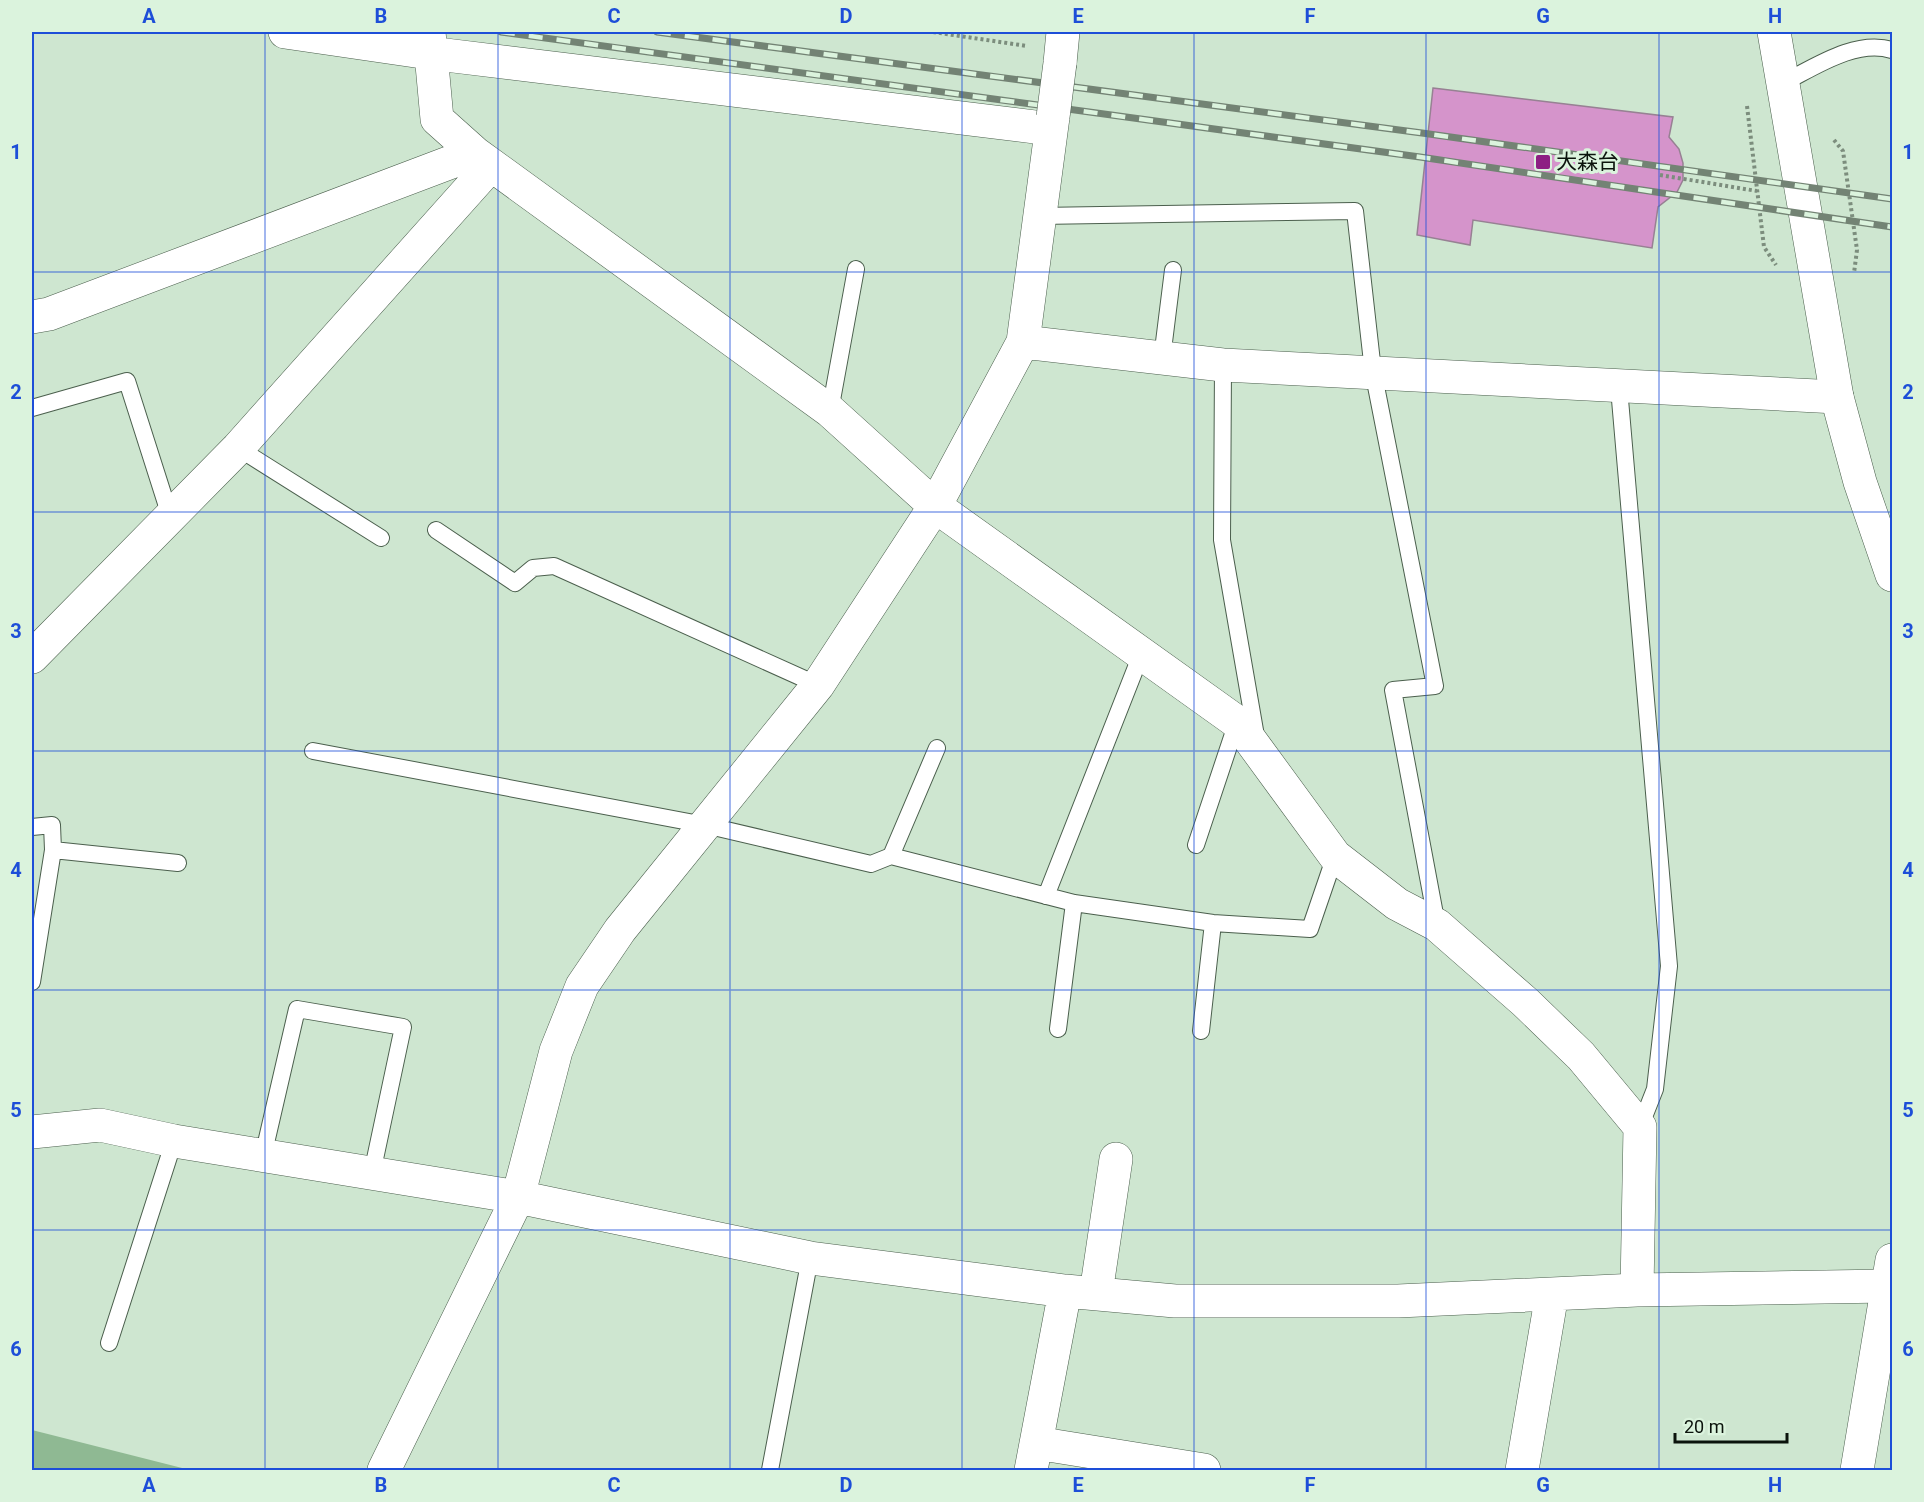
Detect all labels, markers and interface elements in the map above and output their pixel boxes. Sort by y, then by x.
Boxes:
text: A [142,4,156,28]
text: B [375,4,387,28]
text: C [607,4,621,28]
text: D [840,4,853,28]
text: E [1072,4,1084,28]
text: F [1305,4,1316,28]
text: G [1536,4,1550,28]
text: H [1768,4,1782,28]
text: 1 [10,140,22,164]
text: 1 [1902,140,1914,164]
place label: 大森台 [1556,150,1619,174]
marker: 大森台 [1534,153,1552,171]
text: 2 [10,380,22,404]
text: 2 [1902,380,1914,404]
text: 3 [10,619,22,643]
text: 3 [1902,619,1914,643]
text: 4 [10,858,22,882]
text: 4 [1902,858,1914,882]
text: 5 [10,1098,22,1122]
text: 5 [1902,1098,1914,1122]
text: 6 [10,1337,22,1361]
text: 6 [1902,1337,1914,1361]
scale bar [1675,1406,1788,1444]
text: 20 m [1684,1416,1724,1437]
text: A [142,1473,156,1497]
text: B [375,1473,387,1497]
text: C [607,1473,621,1497]
text: D [840,1473,853,1497]
text: E [1072,1473,1084,1497]
text: F [1305,1473,1316,1497]
text: G [1536,1473,1550,1497]
text: H [1768,1473,1782,1497]

